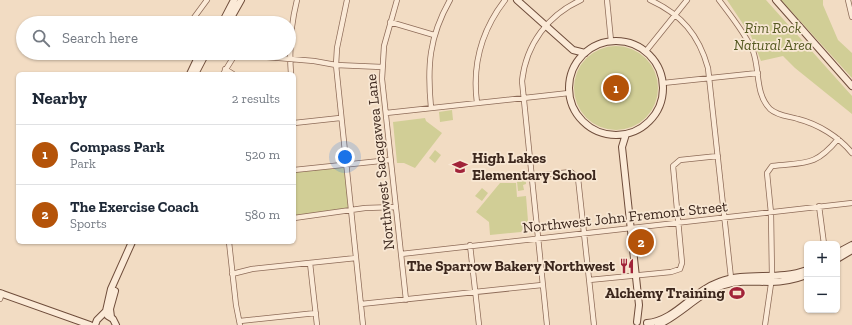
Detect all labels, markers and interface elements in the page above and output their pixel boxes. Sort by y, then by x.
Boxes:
search box [16,16,296,60]
park label: Rim Rock Natural Area [734,19,812,54]
icon: search [30,27,52,49]
text: Search here [62,29,138,47]
street label: Northwest Sacagawea Lane [362,73,398,251]
pin: 1 [603,73,629,103]
text: Nearby [32,88,87,108]
text: 2 results [232,91,280,106]
text: Compass Park [70,138,165,156]
text: 1 [42,147,48,162]
text: 520 m [245,147,280,162]
your location [335,147,355,167]
place label: High Lakes Elementary School [472,149,596,184]
text: Park [70,156,96,171]
school or university icon: High Lakes Elementary School [451,158,469,176]
street label: Northwest John Fremont Street [522,197,729,237]
text: The Exercise Coach [70,198,199,216]
text: 2 [42,207,48,222]
text: 580 m [245,207,280,222]
text: Sports [70,216,107,231]
pin: 2 [628,227,654,257]
map controls [804,241,840,313]
button: + [804,241,840,277]
place label: The Sparrow Bakery Northwest [407,257,616,275]
restaurant icon: The Sparrow Bakery Northwest [618,257,636,275]
button: − [804,277,840,313]
place label: Alchemy Training [605,284,725,302]
sports icon: Alchemy Training [728,284,746,302]

